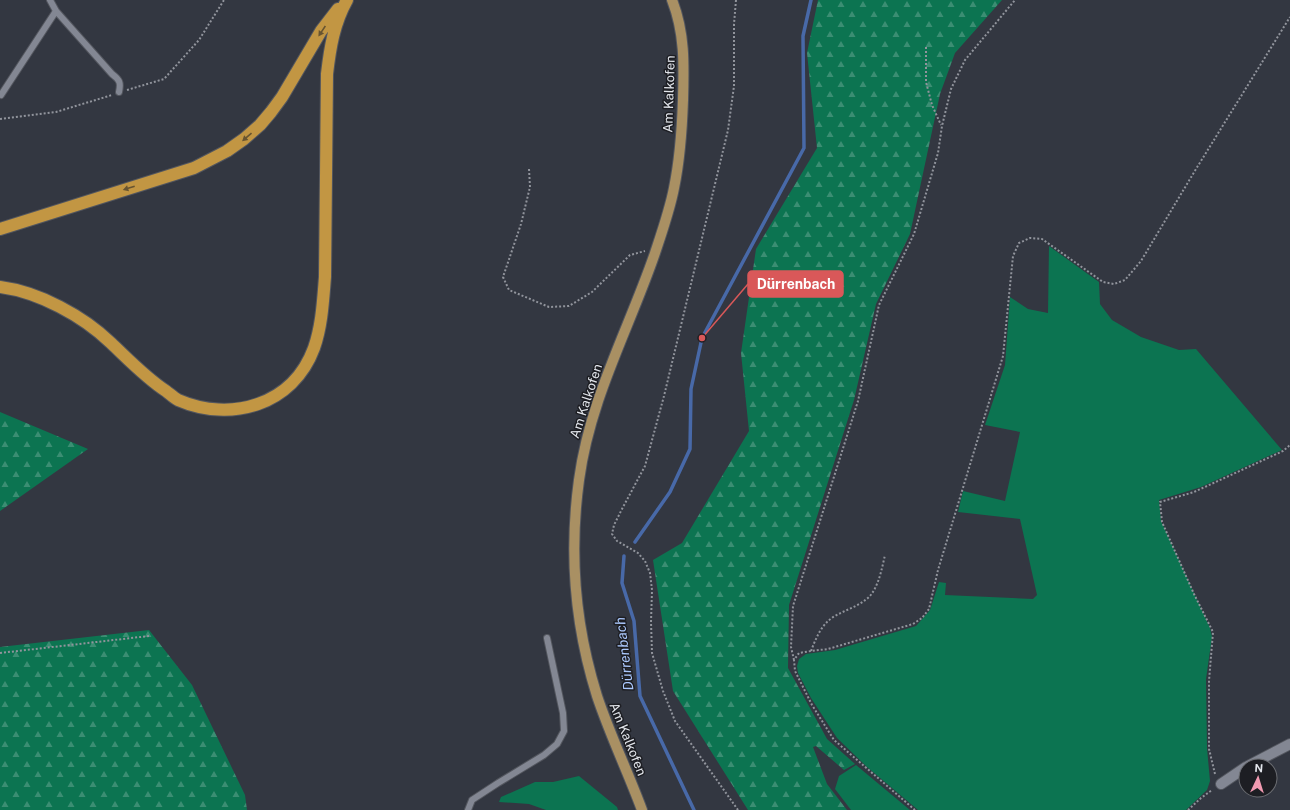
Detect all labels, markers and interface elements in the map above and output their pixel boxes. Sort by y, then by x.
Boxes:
one-way arrow [318,26,326,36]
street label: Am Kalkofen [660,55,678,133]
one-way arrow [242,132,252,141]
one-way arrow [123,185,135,191]
callout: Dürrenbach [748,271,843,297]
text: Dürrenbach [757,276,835,292]
street label: Am Kalkofen [567,362,605,440]
water label: Dürrenbach [612,616,636,692]
street label: Am Kalkofen [607,700,649,778]
north arrow [1238,758,1278,798]
text: N [1254,762,1263,774]

